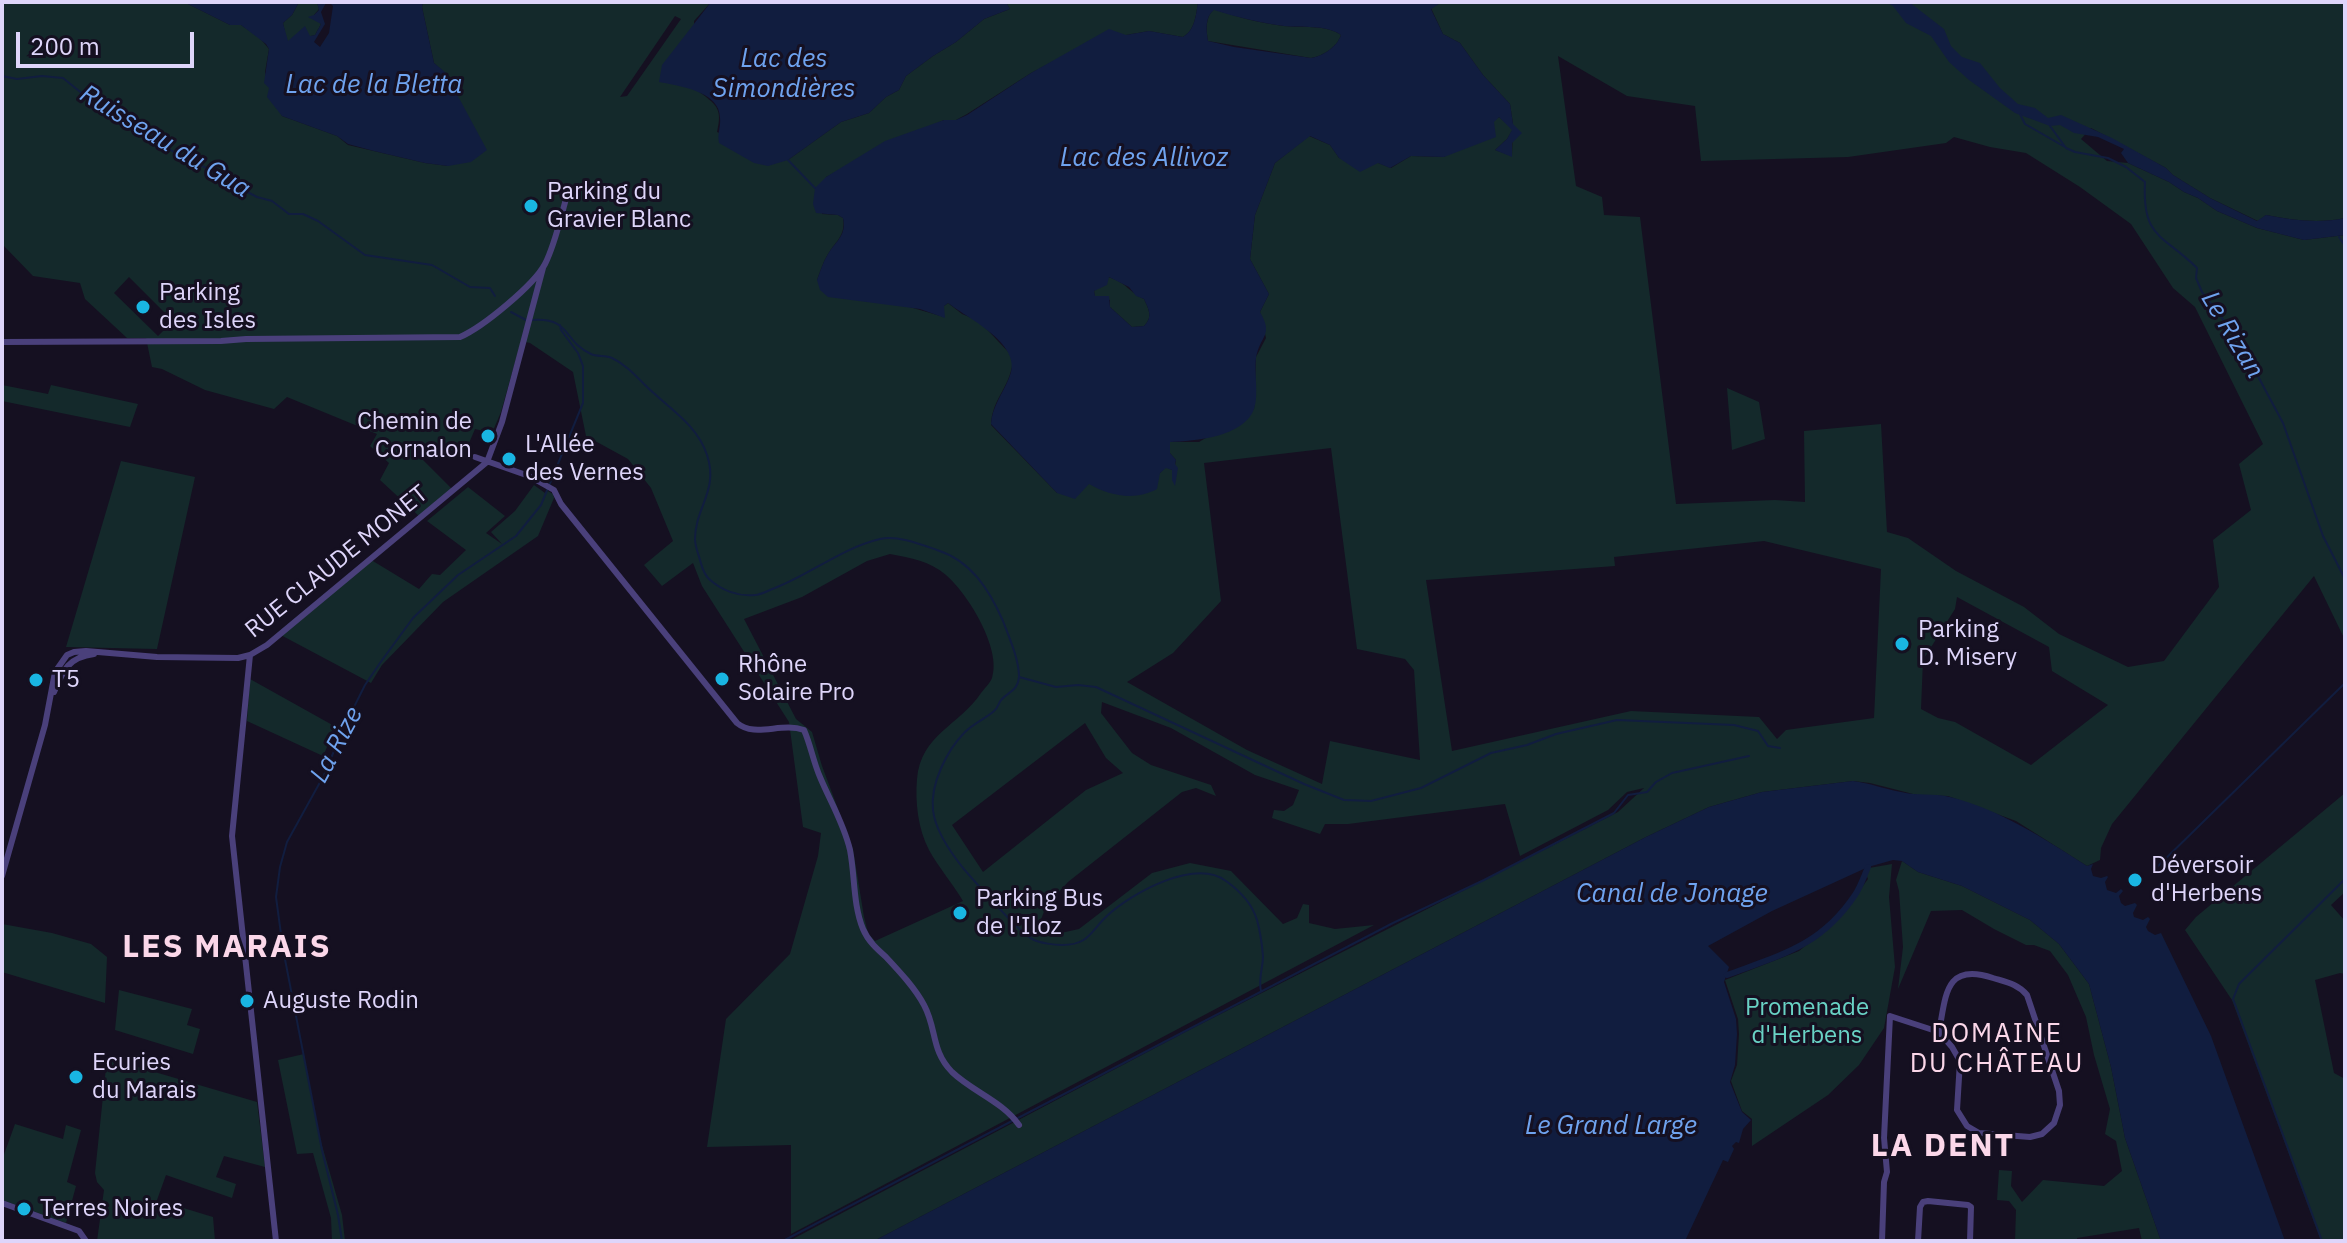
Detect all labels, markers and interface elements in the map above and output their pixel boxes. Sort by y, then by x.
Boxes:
scale bar [20,16,198,66]
text: 200 m [30,30,100,62]
water label: Lac des Simondières [712,43,856,104]
water label: Lac de la Bletta [286,69,462,101]
water label: Ruisseau du Gua [74,79,256,205]
water label: Lac des Allivoz [1060,142,1228,174]
place label: Parking du Gravier Blanc [547,178,691,234]
marker: Parking du Gravier Blanc [522,197,540,215]
place label: Parking des Isles [159,279,256,335]
water label: Le Rizan [2194,286,2270,384]
marker: Parking des Isles [134,298,152,316]
place label: Chemin de Cornalon [357,408,472,464]
marker: Chemin de Cornalon [479,427,497,445]
place label: L'Allée des Vernes [525,431,644,487]
marker: L'Allée des Vernes [500,450,518,468]
street label: RUE CLAUDE MONET [240,479,434,645]
place label: Parking D. Misery [1918,616,2017,672]
marker: Parking D. Misery [1893,635,1911,653]
place label: Rhône Solaire Pro [738,651,855,707]
place label: T5 [52,666,80,694]
marker: Rhône Solaire Pro [713,670,731,688]
marker: T5 [27,671,45,689]
water label: La Rize [304,702,370,788]
place label: Déversoir d'Herbens [2151,852,2262,908]
marker: Déversoir d'Herbens [2126,871,2144,889]
water label: Canal de Jonage [1576,878,1768,910]
place label: Parking Bus de l'Iloz [976,885,1104,941]
marker: Parking Bus de l'Iloz [951,904,969,922]
district label: LES MARAIS [122,929,332,967]
place label: Auguste Rodin [263,987,419,1015]
marker: Auguste Rodin [238,992,256,1010]
park label: Promenade d'Herbens [1745,994,1869,1050]
district label: DOMAINE DU CHÂTEAU [1910,1018,2084,1080]
place label: Ecuries du Marais [92,1049,197,1105]
marker: Ecuries du Marais [67,1068,85,1086]
water label: Le Grand Large [1525,1110,1697,1142]
district label: LA DENT [1871,1128,2015,1166]
place label: Terres Noires [40,1195,183,1223]
marker: Terres Noires [15,1200,33,1218]

